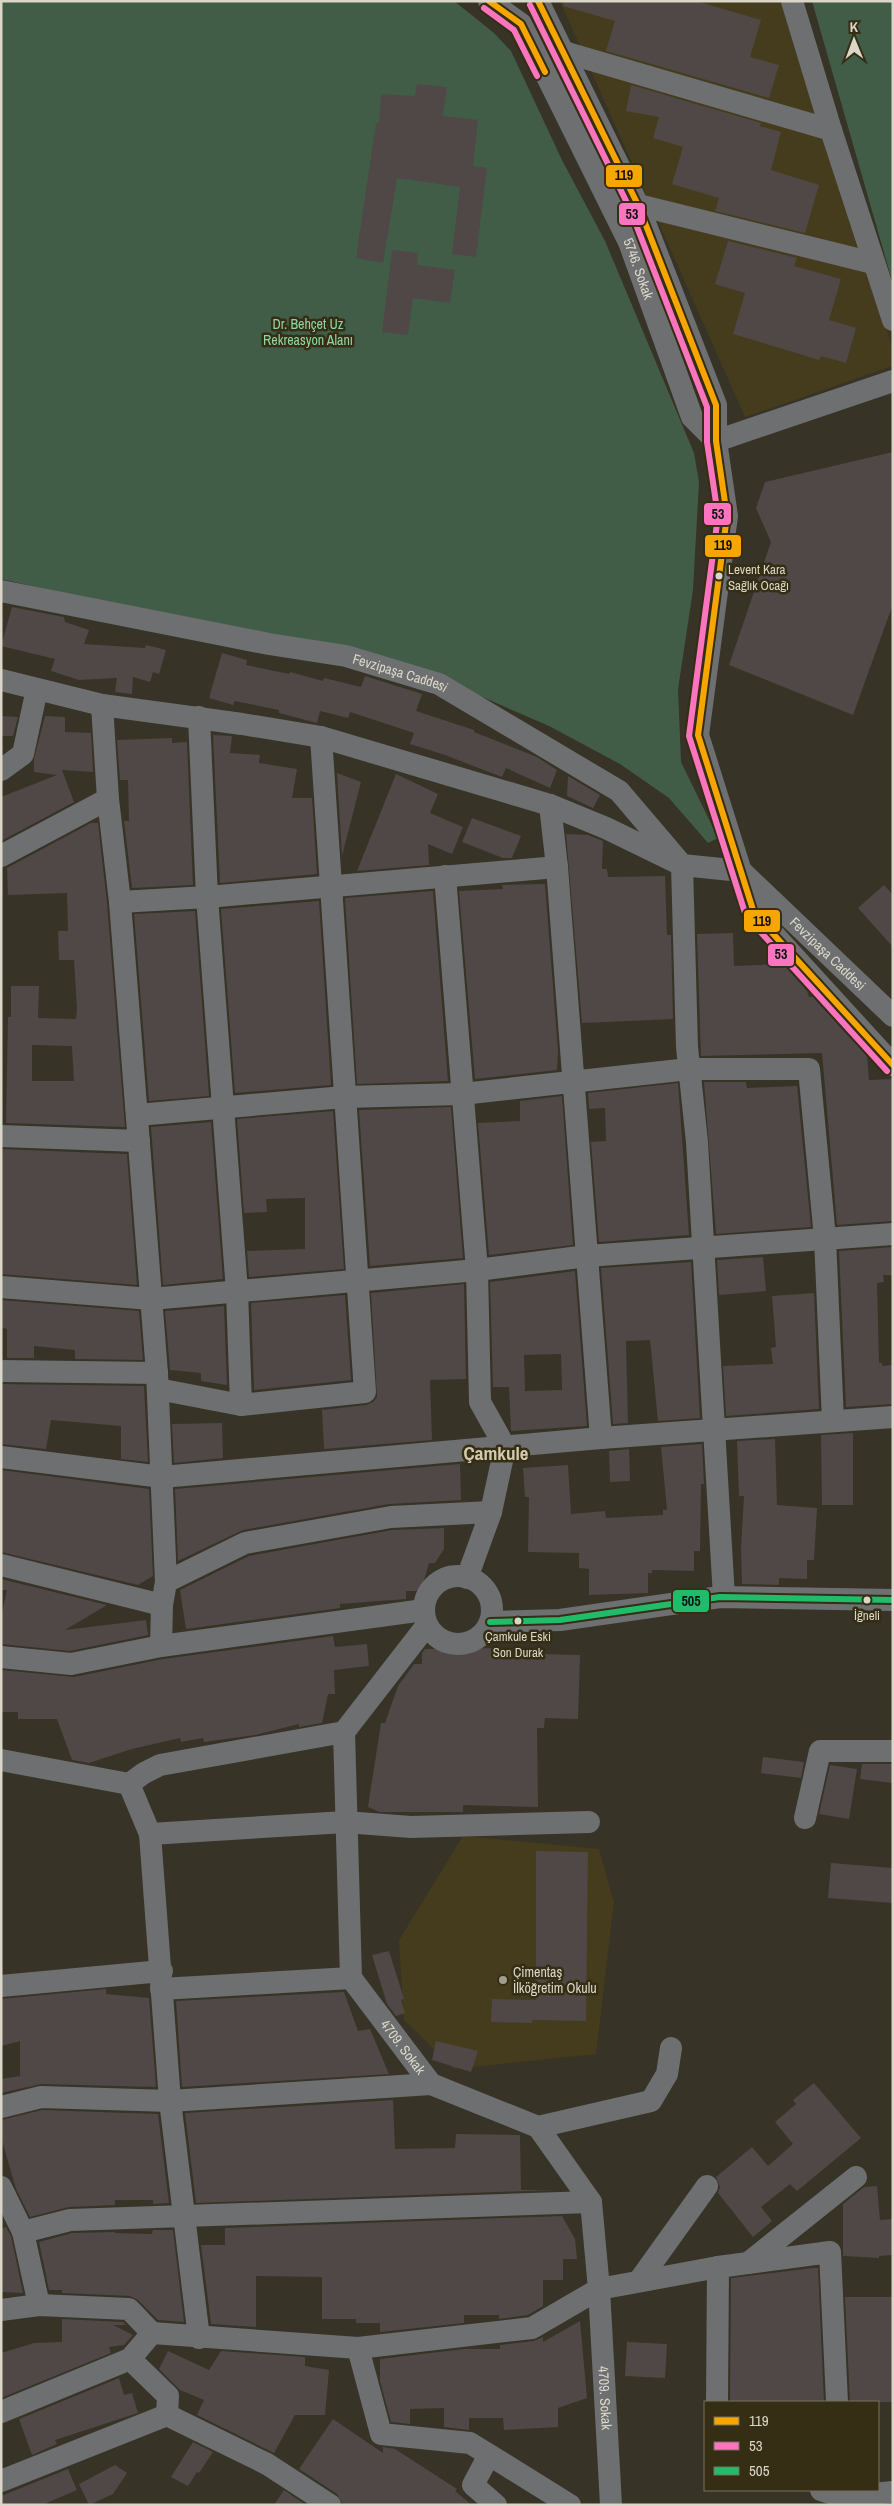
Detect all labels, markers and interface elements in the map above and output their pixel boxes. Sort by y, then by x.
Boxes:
north arrow [829,15,879,65]
text: K [849,18,859,36]
line badge: 119 [605,164,643,188]
text: 119 [615,166,633,184]
line badge: 53 [618,202,646,226]
text: 53 [626,205,638,223]
street label: 5746. Sokak [619,235,658,302]
park label: Dr. Behçet Uz Rekreasyon Alanı [263,315,353,349]
line badge: 53 [703,502,732,526]
text: 53 [712,505,724,523]
line badge: 119 [704,534,742,558]
text: 119 [714,536,732,554]
place label: Levent Kara Sağlık Ocağı [728,561,789,594]
marker: Levent Kara Sağlık Ocağı [714,571,724,581]
street label: Fevzipaşa Caddesi [351,650,451,696]
line badge: 119 [743,909,781,933]
text: 119 [753,912,771,930]
street label: Fevzipaşa Caddesi [786,913,870,994]
line badge: 53 [767,943,795,967]
text: 53 [775,945,787,963]
district label: Çamkule [464,1440,529,1466]
line badge: 505 [672,1589,710,1613]
text: 505 [681,1592,701,1610]
marker: İğneli [862,1595,872,1605]
place label: İğneli [854,1607,880,1624]
marker: Çamkule Eski Son Durak [513,1616,523,1626]
place label: Çamkule Eski Son Durak [485,1628,551,1661]
place label: Çimentaş İlköğretim Okulu [513,1963,597,1997]
marker: Çimentaş İlköğretim Okulu [497,1974,509,1986]
street label: 4709. Sokak [377,2016,430,2078]
street label: 4709. Sokak [594,2366,616,2431]
legend [704,2401,879,2491]
text: 119 [749,2410,769,2431]
text: 53 [749,2435,763,2456]
text: 505 [749,2460,770,2481]

